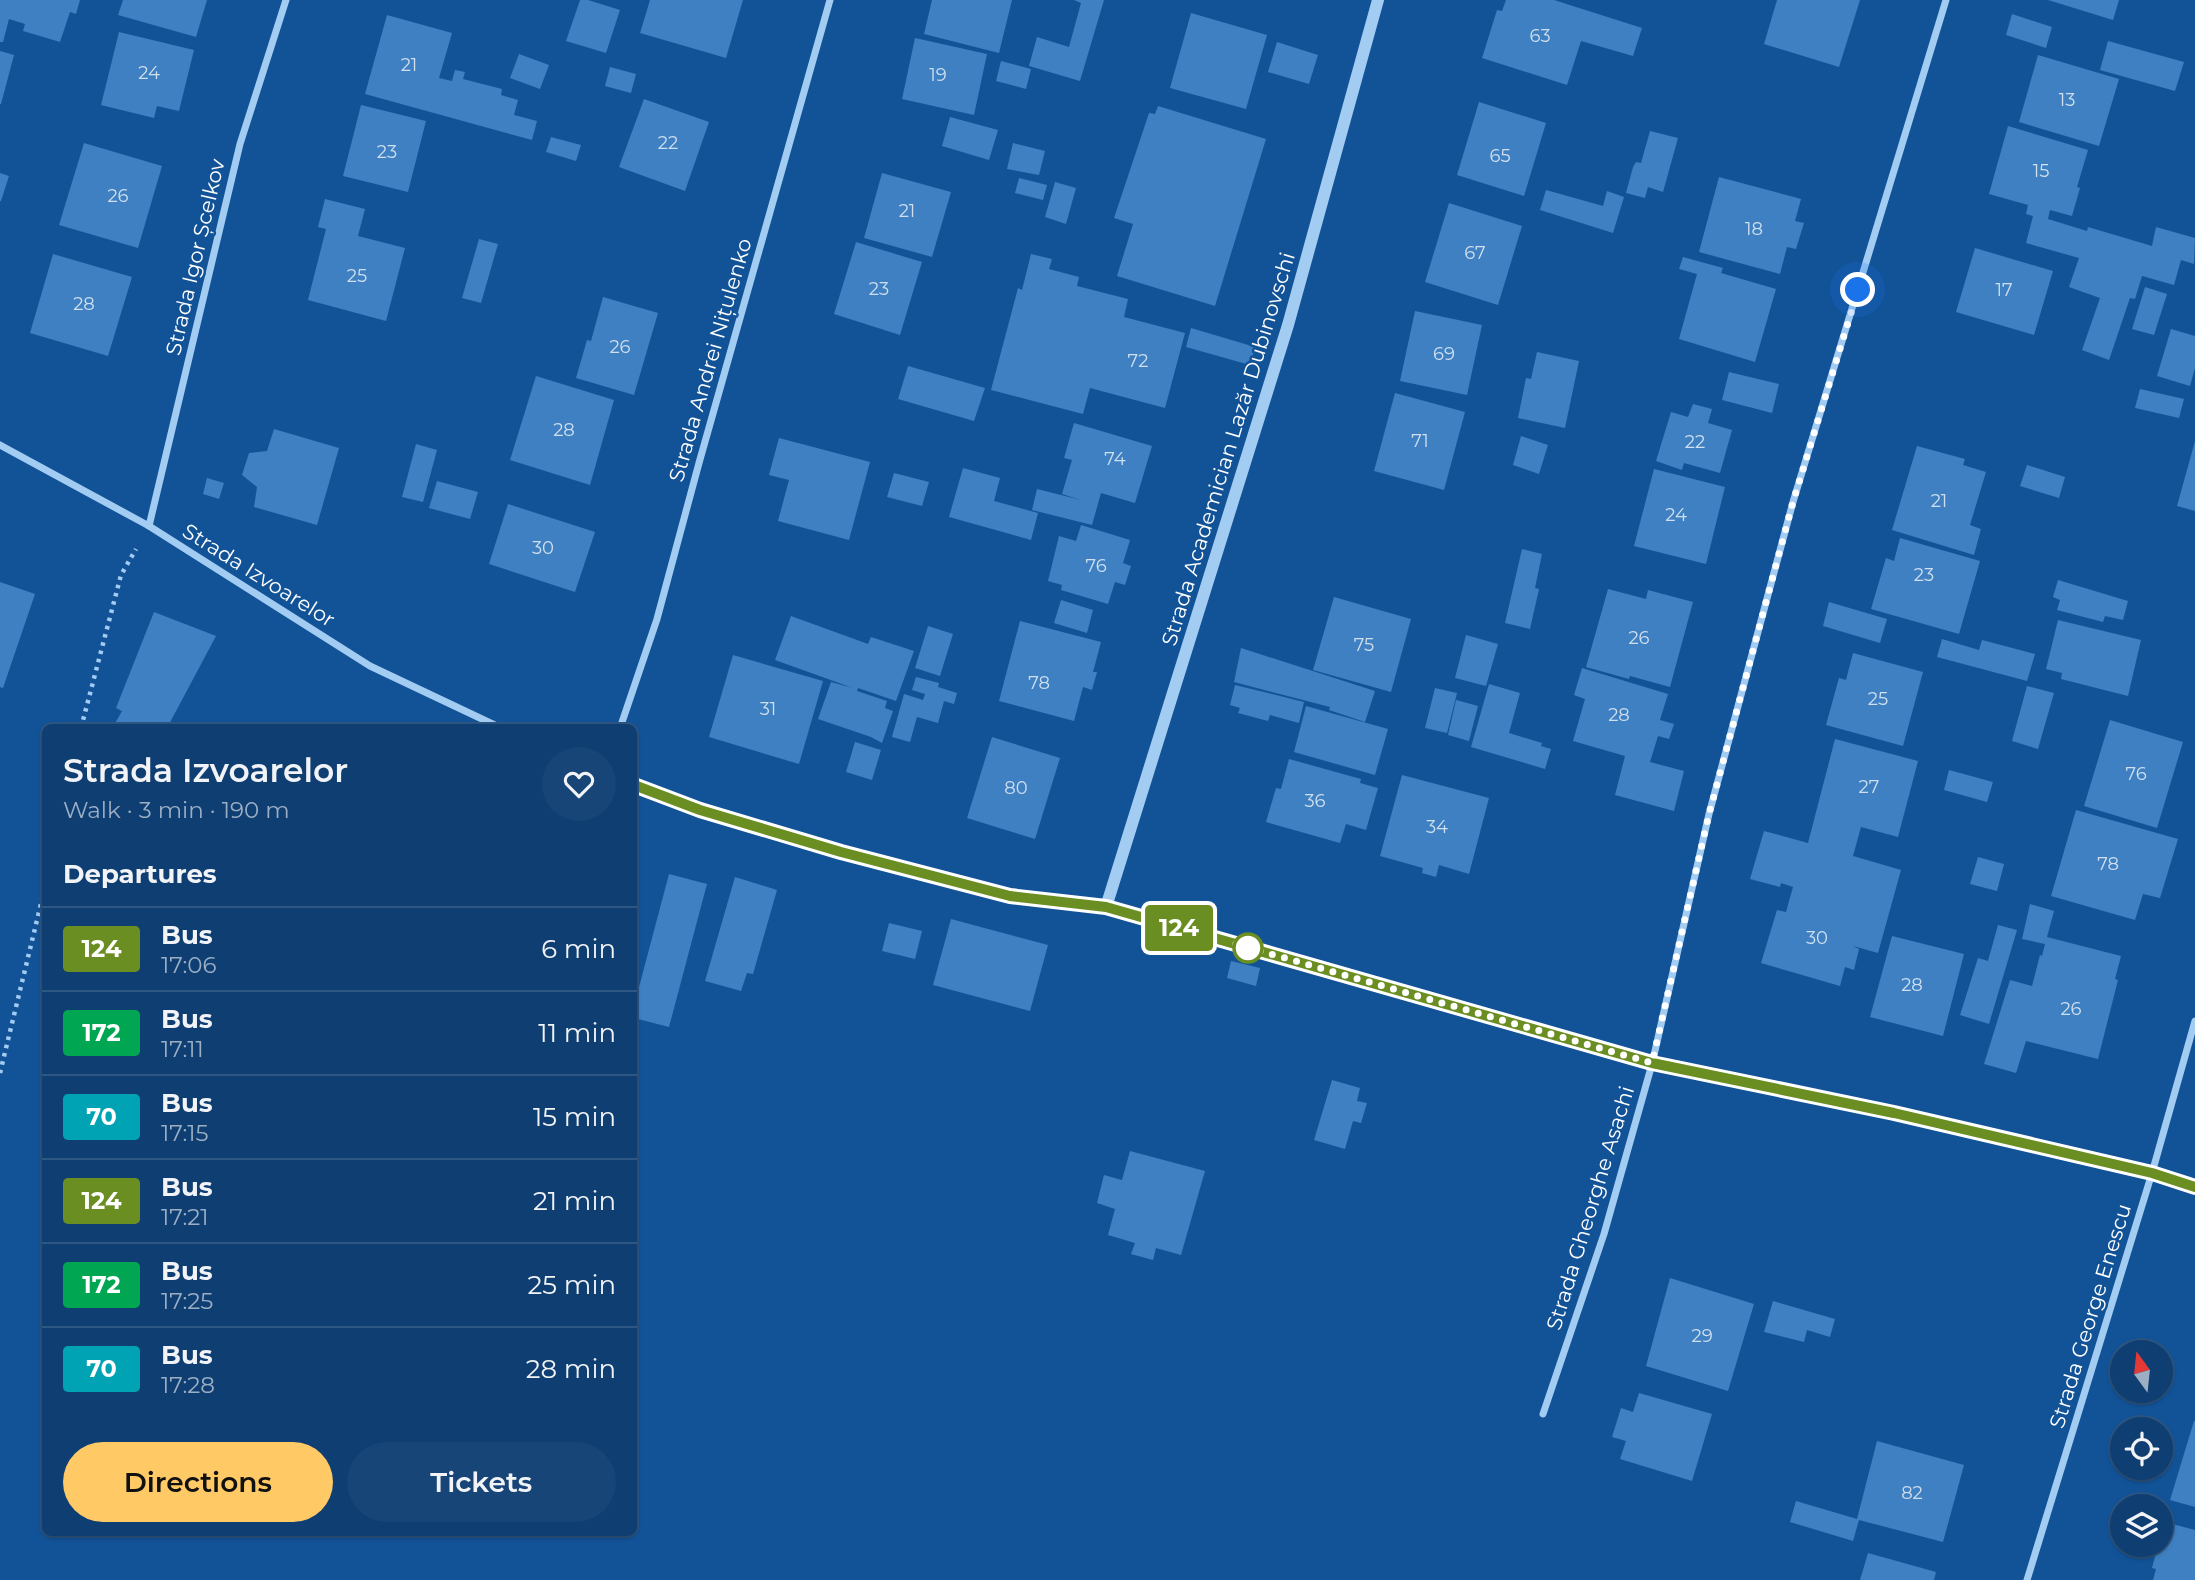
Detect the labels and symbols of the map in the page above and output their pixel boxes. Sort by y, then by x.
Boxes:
house number: 63 [1529,25,1551,47]
house number: 21 [401,54,417,76]
house number: 24 [138,62,160,84]
house number: 19 [929,64,947,86]
house number: 13 [2059,89,2075,111]
house number: 22 [658,132,678,154]
house number: 23 [377,141,397,163]
house number: 65 [1489,145,1511,167]
street label: Strada Igor Șсelkov [160,156,231,358]
house number: 15 [2033,160,2049,182]
house number: 26 [107,185,129,207]
house number: 21 [899,200,915,222]
house number: 18 [1745,218,1763,240]
street label: Strada Andrei Nițulenko [663,235,758,485]
house number: 67 [1464,242,1486,264]
street label: Strada Academician Lazăr Dubinovschi [1156,249,1300,649]
house number: 25 [347,265,367,287]
your location [1840,272,1875,307]
house number: 23 [869,278,889,300]
house number: 17 [1995,279,2013,301]
house number: 28 [73,293,95,315]
house number: 26 [609,336,631,358]
house number: 69 [1433,343,1455,365]
house number: 72 [1128,350,1148,372]
house number: 28 [553,419,575,441]
house number: 71 [1411,430,1429,452]
house number: 22 [1685,431,1705,453]
house number: 74 [1104,448,1126,470]
house number: 21 [1931,490,1947,512]
house number: 24 [1665,504,1687,526]
street label: Strada Izvoarelor [178,518,340,632]
house number: 30 [532,537,554,559]
house number: 76 [1085,555,1107,577]
house number: 23 [1914,564,1934,586]
house number: 26 [1628,627,1650,649]
house number: 75 [1354,634,1374,656]
house number: 78 [1028,672,1050,694]
house number: 25 [1868,688,1888,710]
house number: 31 [760,698,776,720]
house number: 28 [1608,704,1630,726]
house number: 76 [2125,763,2147,785]
house number: 27 [1859,776,1879,798]
house number: 80 [1004,777,1028,799]
house number: 36 [1304,790,1326,812]
house number: 34 [1426,816,1448,838]
house number: 78 [2097,853,2119,875]
line badge: 124 [1139,905,1219,951]
house number: 30 [1806,927,1828,949]
unlabelled marker [1233,933,1263,963]
house number: 28 [1901,974,1923,996]
house number: 26 [2060,998,2082,1020]
street label: Strada Gheorghe Asachi [1541,1083,1639,1333]
street label: Strada George Enescu [2044,1201,2136,1431]
house number: 29 [1691,1325,1713,1347]
north arrow [2110,1340,2174,1404]
house number: 82 [1901,1482,1923,1504]

